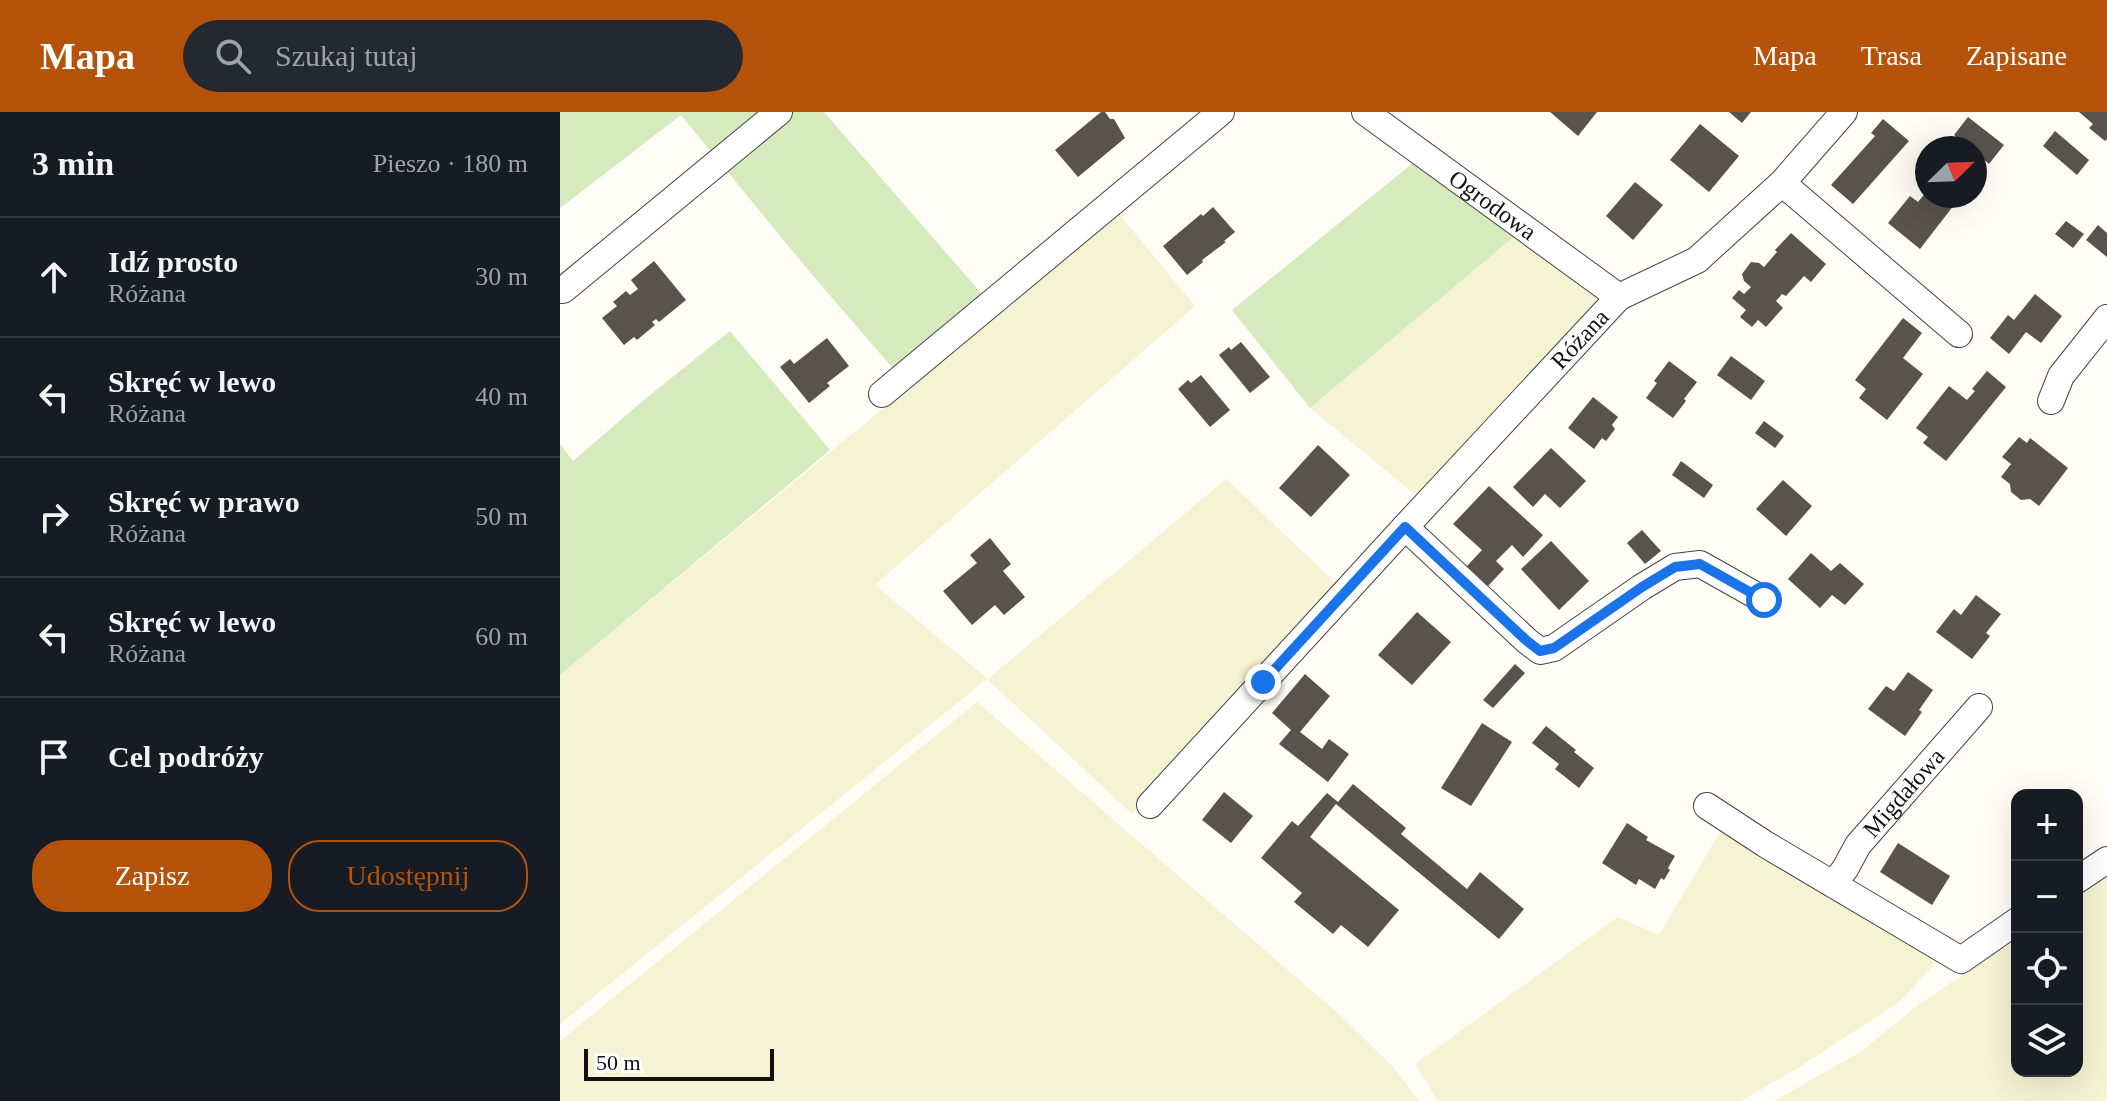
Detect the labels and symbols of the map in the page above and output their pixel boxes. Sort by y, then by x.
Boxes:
north arrow [1915,136,1987,208]
street label: Ogrodowa [1444,165,1542,246]
street label: Różana [1546,304,1614,374]
route start [1746,582,1782,618]
route end [1245,664,1281,700]
street label: Migdałowa [1858,743,1950,842]
scale bar [584,1045,774,1081]

